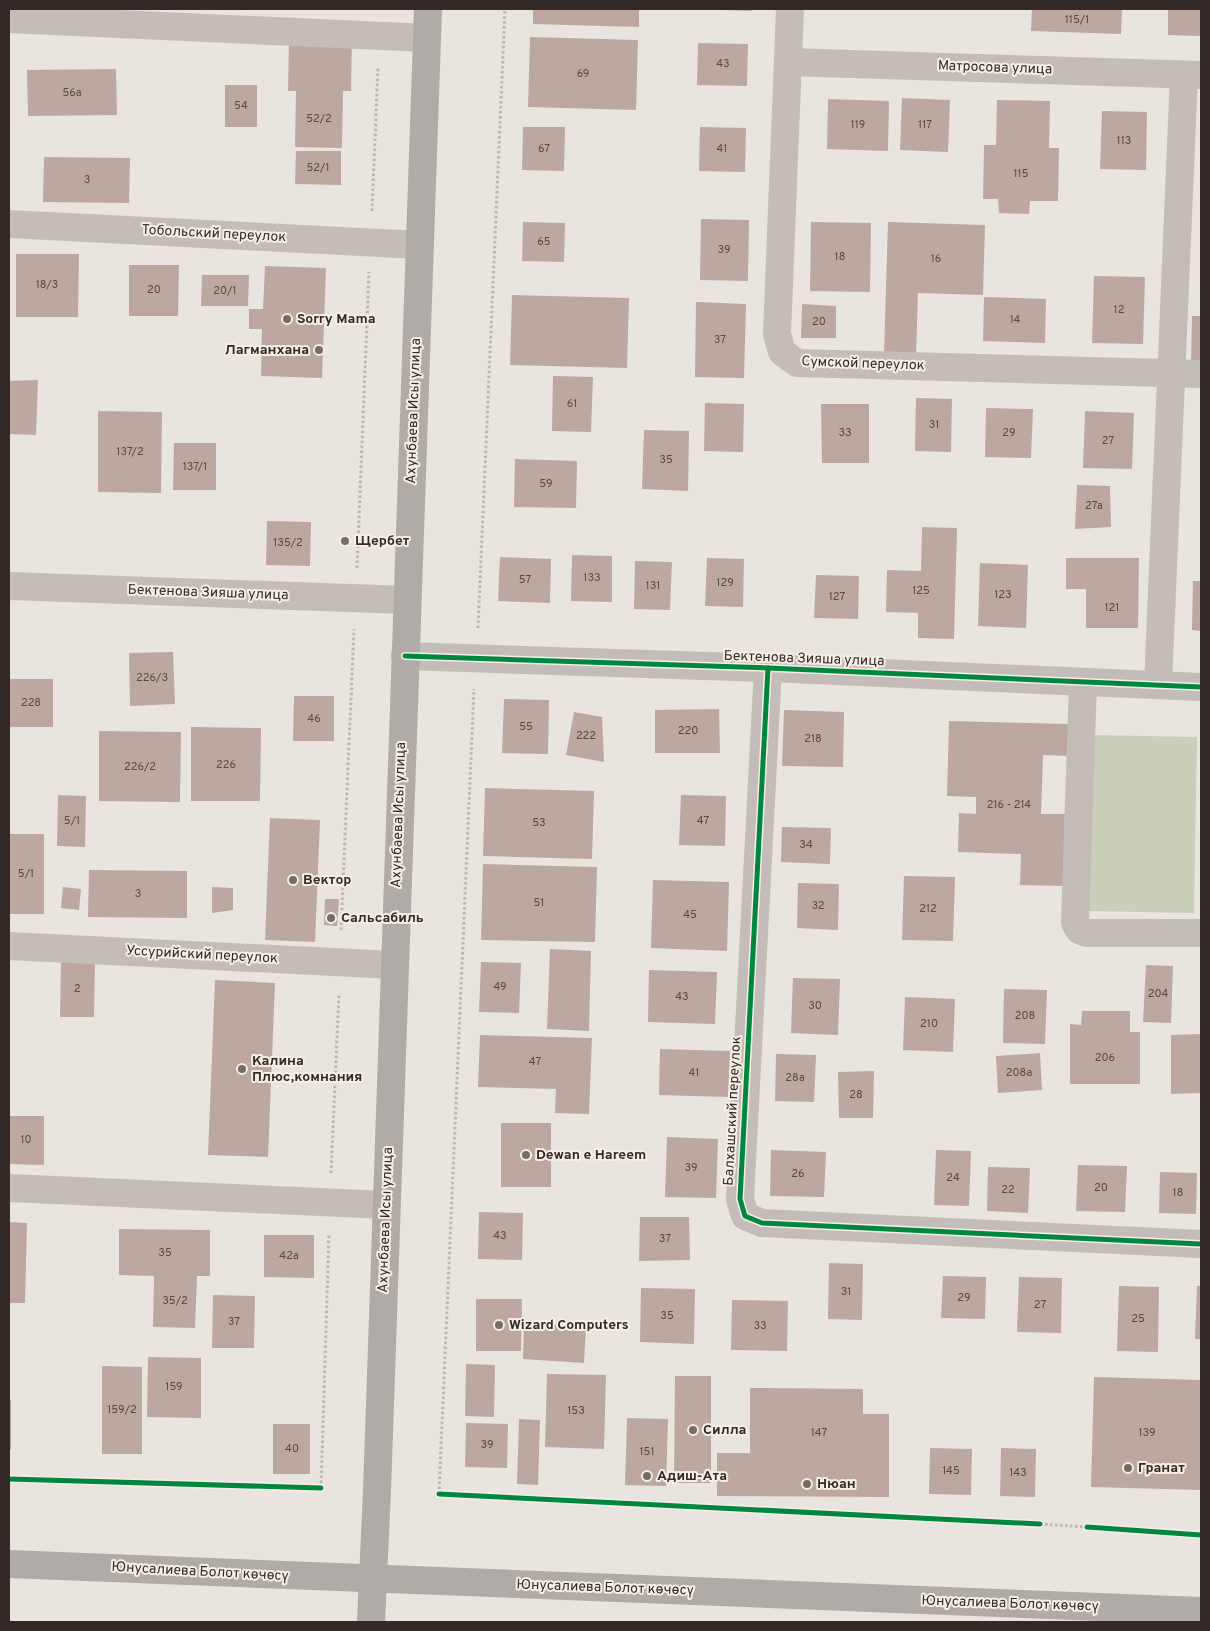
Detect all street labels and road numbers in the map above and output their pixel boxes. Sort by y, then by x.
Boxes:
street label: Матросова улица [938,58,1052,78]
street label: Тобольский переулок [141,222,287,246]
street label: Ахунбаева Исы улица [403,338,425,484]
street label: Сумской переулок [801,353,925,375]
street label: Бектенова Зияша улица [127,582,289,604]
street label: Бектенова Зияша улица [723,648,885,670]
street label: Ахунбаева Исы улица [388,742,410,888]
street label: Уссурийский переулок [126,943,278,967]
street label: Балхашский переулок [721,1036,745,1186]
street label: Ахунбаева Исы улица [375,1147,397,1293]
street label: Юнусалиева Болот көчөсү [111,1559,289,1585]
street label: Юнусалиева Болот көчөсү [516,1576,694,1600]
street label: Юнусалиева Болот көчөсү [921,1592,1099,1616]

